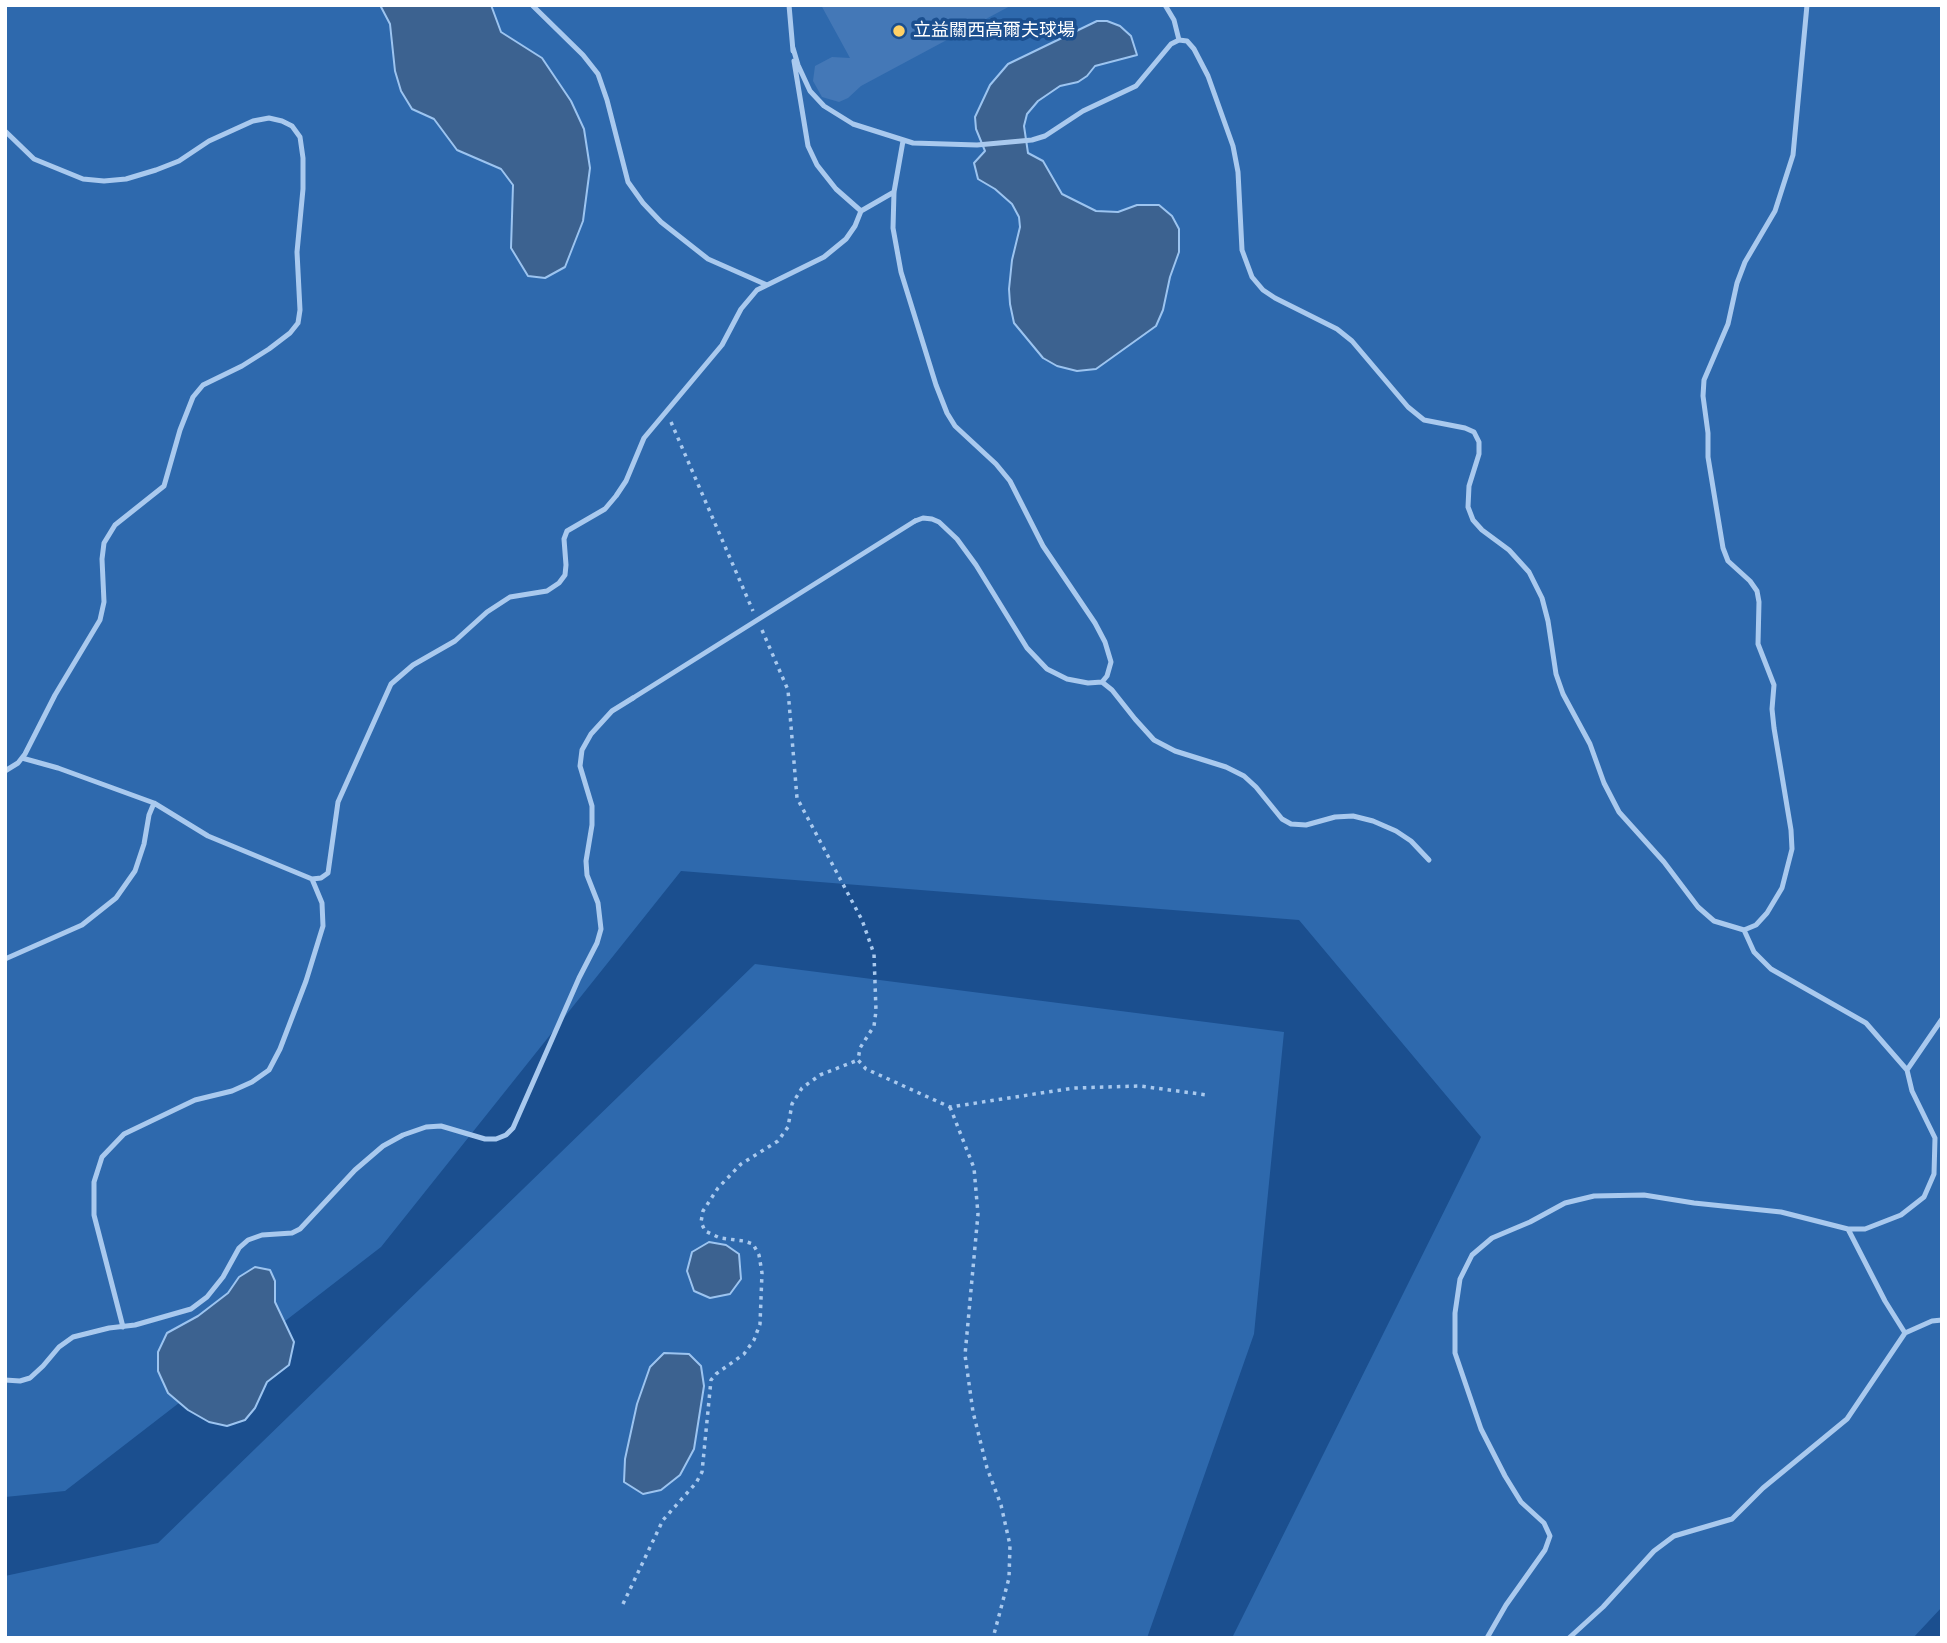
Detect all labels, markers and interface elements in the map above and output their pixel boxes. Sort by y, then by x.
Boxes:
place label: 立益關西高爾夫球場 [913,20,1075,42]
marker: 立益關西高爾夫球場 [891,23,907,39]

